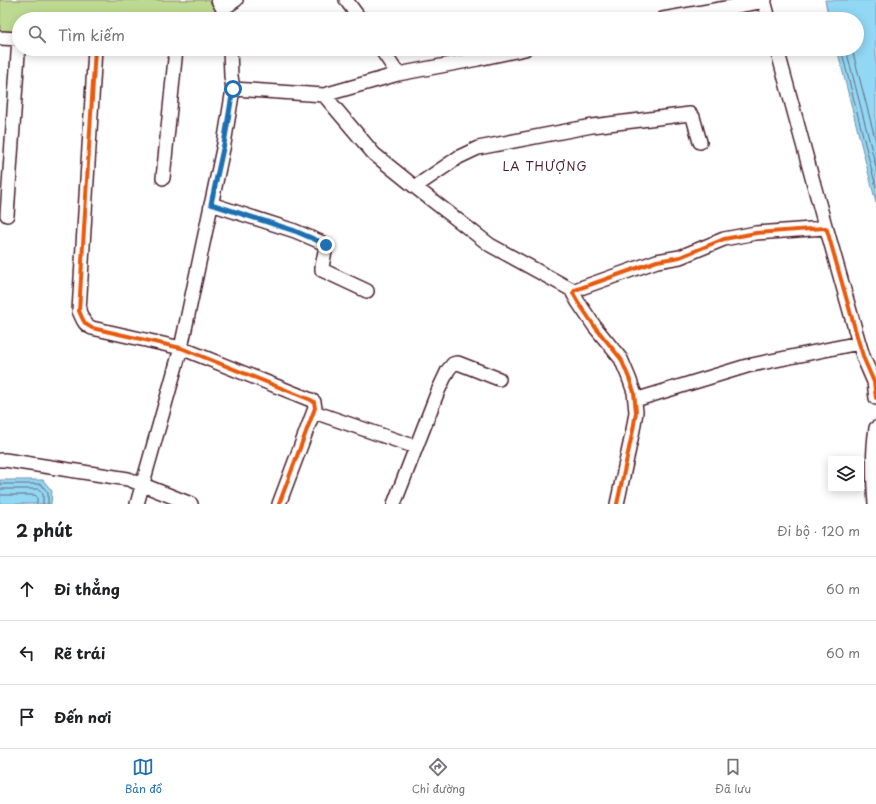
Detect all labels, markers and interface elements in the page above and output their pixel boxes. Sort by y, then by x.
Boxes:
search box [12,12,864,56]
icon: search [26,23,48,45]
text: Tìm kiếm [58,23,125,46]
route start [224,80,242,98]
district label: LA THƯỢNG [502,157,588,175]
route end [317,236,335,254]
map controls [828,456,864,492]
button: layers [828,456,864,492]
text: 2 phút [16,517,73,543]
text: Đi bộ · 120 m [777,521,860,540]
text: Đi thẳng [54,577,120,600]
icon: ahead [16,578,38,600]
text: 60 m [826,579,860,598]
text: Rẽ trái [54,641,105,664]
icon: left [16,642,38,664]
text: 60 m [826,643,860,662]
text: Đến nơi [54,705,111,728]
icon: arrive [16,706,38,728]
tab: Bản đồ [125,756,162,797]
tab: Chỉ đường [412,756,465,797]
tab: Đã lưu [715,756,751,797]

